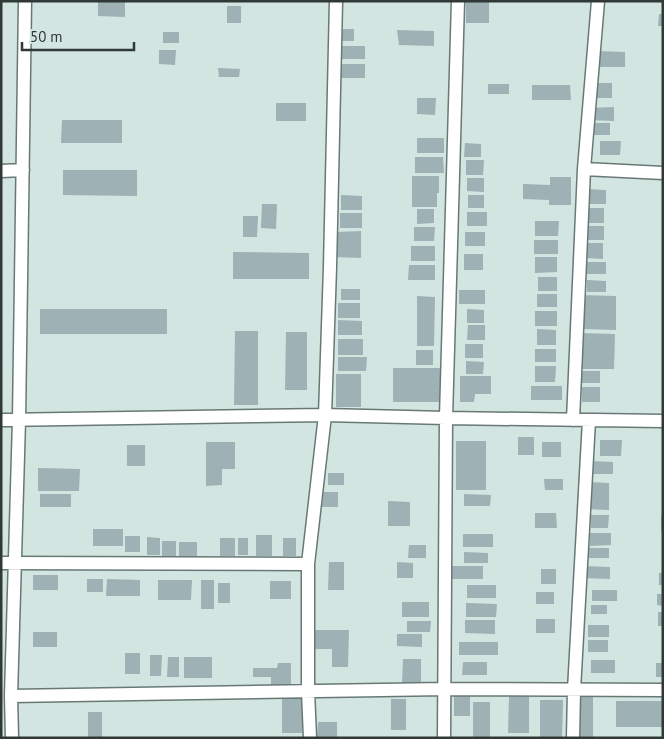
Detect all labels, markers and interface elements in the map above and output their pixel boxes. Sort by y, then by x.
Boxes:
scale bar [22,20,135,52]
text: 50 m [30,27,63,46]

